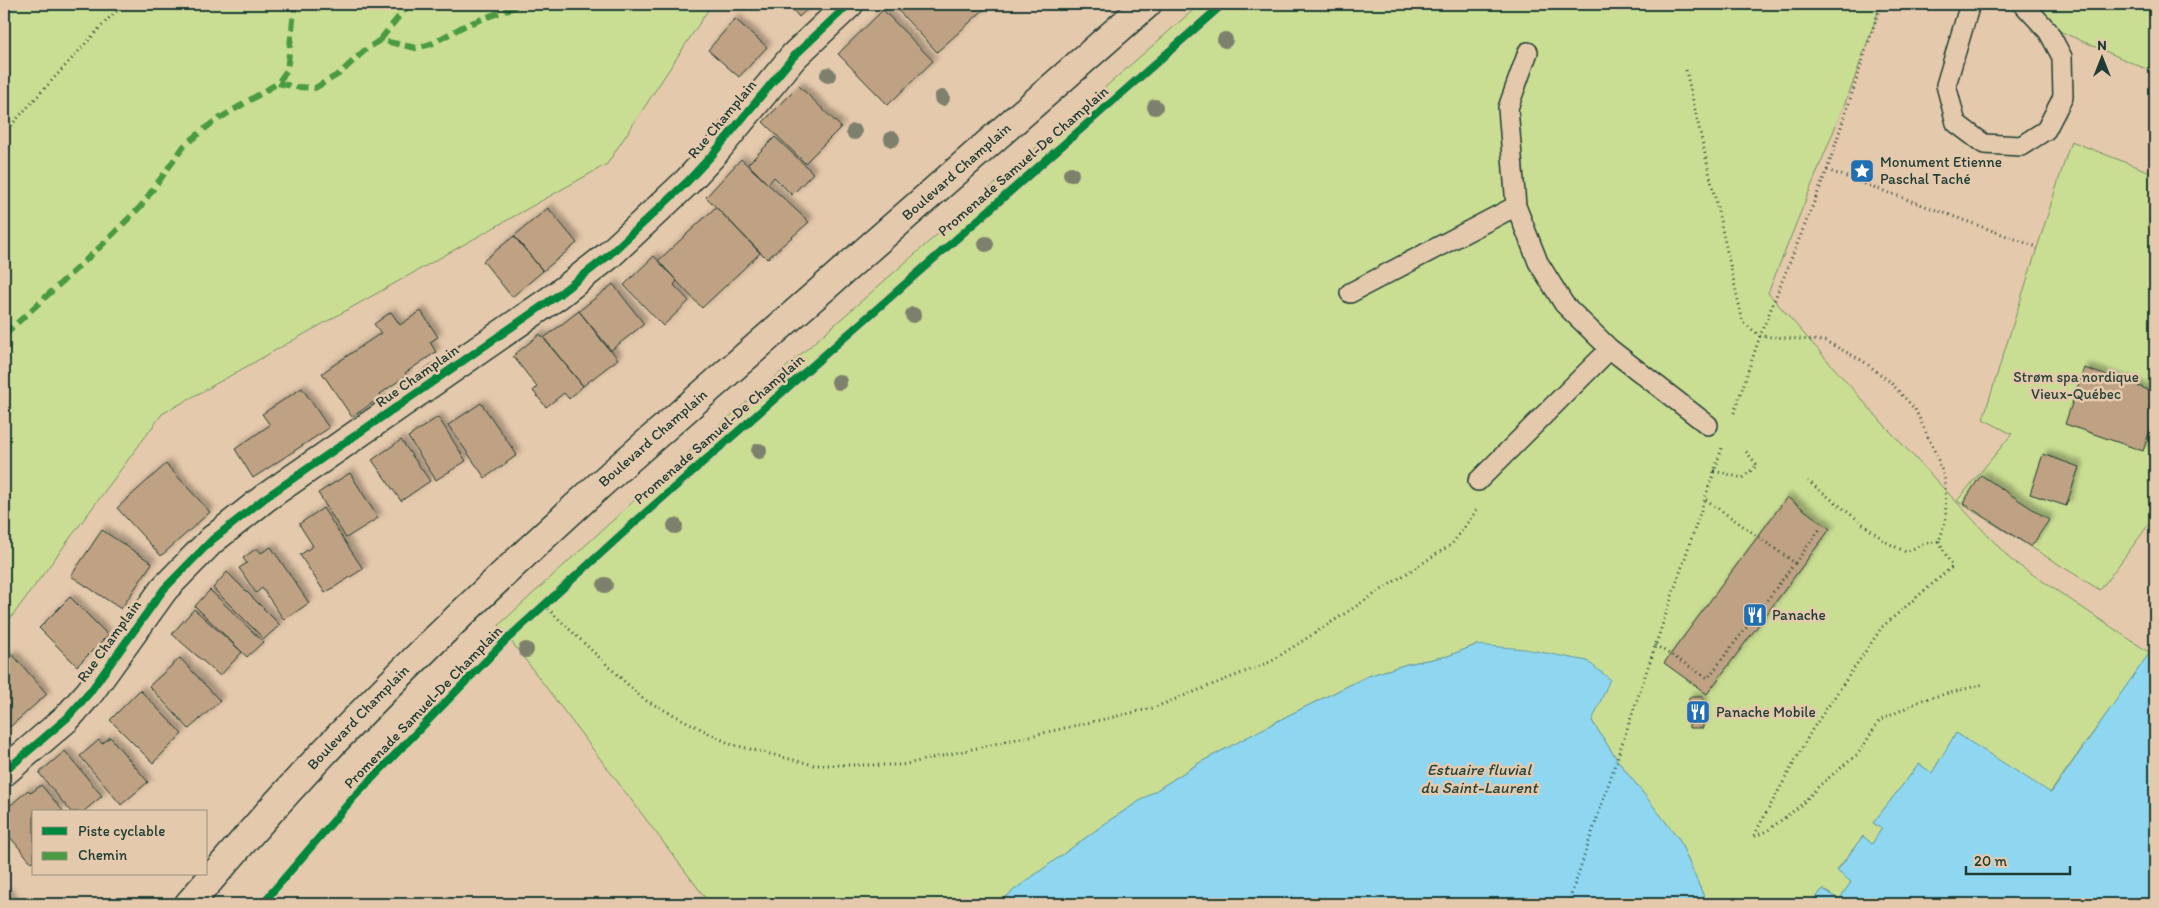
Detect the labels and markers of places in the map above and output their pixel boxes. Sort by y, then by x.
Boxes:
place label: Monument Etienne Paschal Taché [1880,153,2002,188]
place icon: Monument Etienne Paschal Taché [1849,158,1875,184]
restaurant icon: Panache [1742,602,1768,628]
place label: Panache [1772,606,1826,624]
restaurant icon: Panache Mobile [1685,699,1711,725]
place label: Panache Mobile [1716,703,1816,721]

